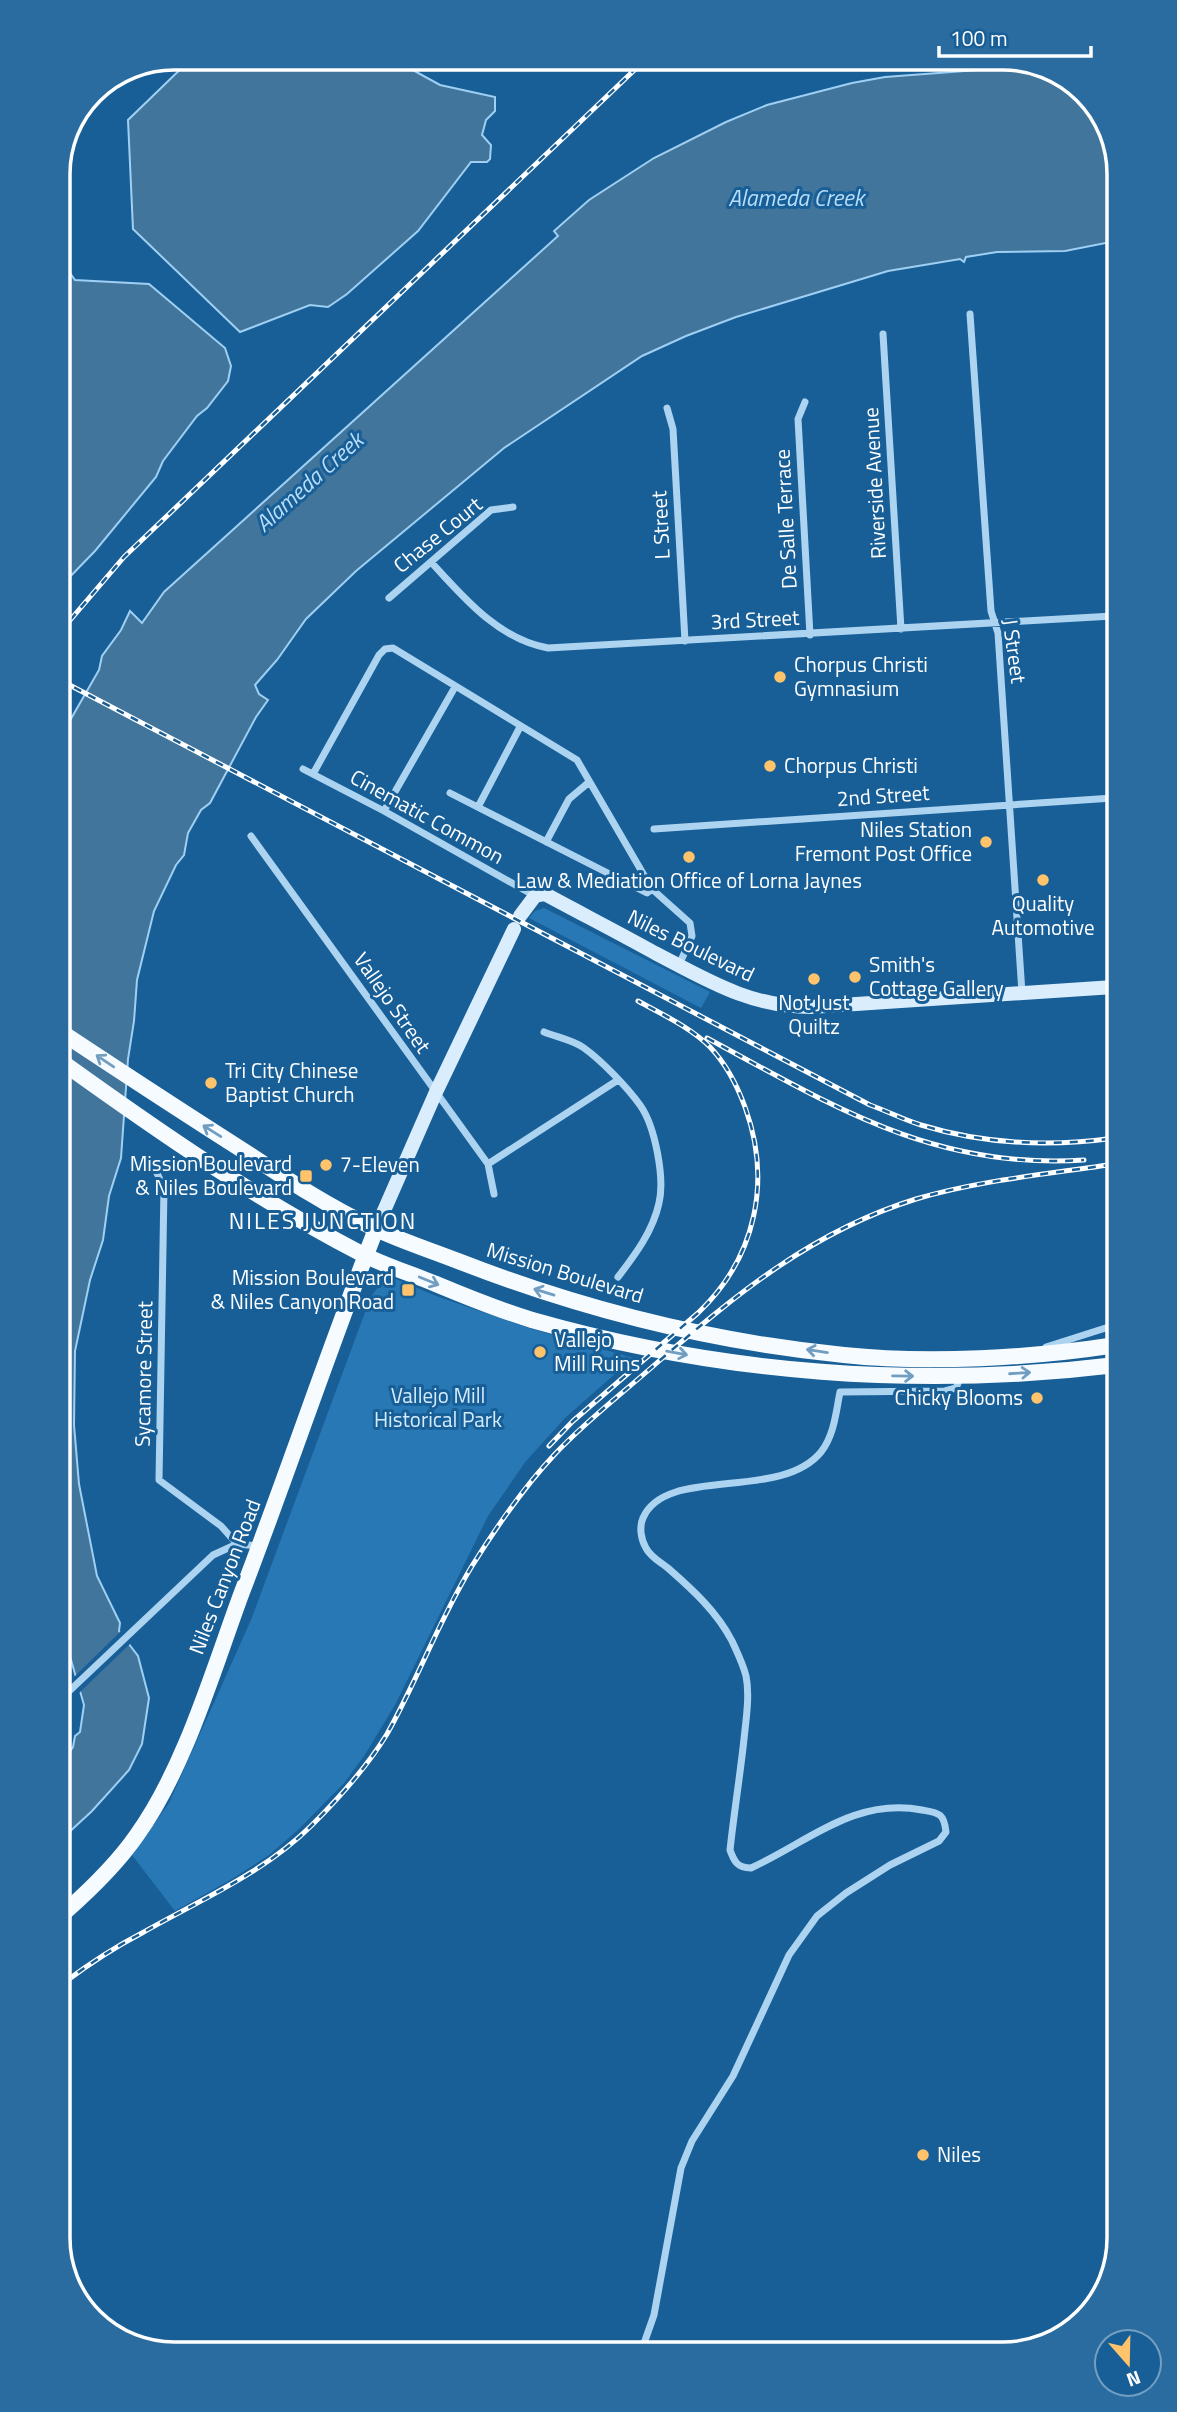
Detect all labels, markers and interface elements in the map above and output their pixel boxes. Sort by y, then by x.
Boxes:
scale bar [939,14,1091,58]
text: 100 m [950,22,1007,54]
water label: Alameda Creek [728,180,867,215]
street label: Riverside Avenue [854,406,894,560]
water label: Alameda Creek [247,421,373,540]
street label: De Salle Terrace [765,448,805,590]
street label: Chase Court [386,488,489,580]
street label: L Street [642,489,678,560]
street label: 3rd Street [710,601,801,637]
street label: J Street [995,617,1035,686]
place label: Chorpus Christi Gymnasium [794,648,928,704]
marker: Chorpus Christi Gymnasium [772,669,788,685]
place label: Chorpus Christi [784,749,918,781]
marker: Chorpus Christi [762,758,778,774]
street label: Cinematic Common [345,761,510,872]
street label: 2nd Street [835,776,931,814]
place label: Niles Station Fremont Post Office [795,813,972,869]
marker: Niles Station Fremont Post Office [978,834,994,850]
marker: Law & Mediation Office of Lorna Jaynes [681,849,697,865]
place label: Law & Mediation Office of Lorna Jaynes [516,864,862,896]
marker: Quality Automotive [1035,872,1051,888]
place label: Quality Automotive [991,887,1095,943]
street label: Niles Boulevard [623,901,760,990]
street label: Vallejo Street [346,945,440,1060]
place label: Smith's Cottage Gallery [869,948,1004,1004]
marker: Smith's Cottage Gallery [847,969,863,985]
marker: Not Just Quiltz [806,971,822,987]
place label: Not Just Quiltz [778,986,850,1042]
one-way arrow [96,1054,115,1068]
place label: Tri City Chinese Baptist Church [225,1054,358,1110]
marker: Tri City Chinese Baptist Church [203,1075,219,1091]
one-way arrow [203,1124,223,1138]
place label: Mission Boulevard & Niles Boulevard [130,1147,292,1203]
place label: 7-Eleven [340,1148,420,1180]
marker: 7-Eleven [318,1157,334,1173]
marker: Mission Boulevard & Niles Boulevard [298,1168,314,1184]
district label: NILES JUNCTION [229,1203,417,1238]
street label: Mission Boulevard [483,1233,648,1311]
place label: Mission Boulevard & Niles Canyon Road [211,1261,394,1317]
one-way arrow [417,1275,439,1288]
marker: Mission Boulevard & Niles Canyon Road [400,1282,416,1298]
one-way arrow [533,1285,555,1298]
street label: Sycamore Street [126,1300,160,1447]
place label: Vallejo Mill Ruins [554,1323,640,1379]
marker: Vallejo Mill Ruins [532,1344,548,1360]
one-way arrow [806,1344,829,1357]
one-way arrow [665,1347,688,1360]
one-way arrow [1009,1366,1031,1379]
one-way arrow [891,1370,914,1383]
park label: Vallejo Mill Historical Park [374,1379,502,1435]
place label: Chicky Blooms [894,1381,1023,1413]
marker: Chicky Blooms [1029,1390,1045,1406]
street label: Niles Canyon Road [180,1494,268,1659]
place label: Niles [937,2138,981,2170]
marker: Niles [915,2147,931,2163]
north arrow [1093,2328,1163,2398]
text: N [1123,2364,1145,2395]

